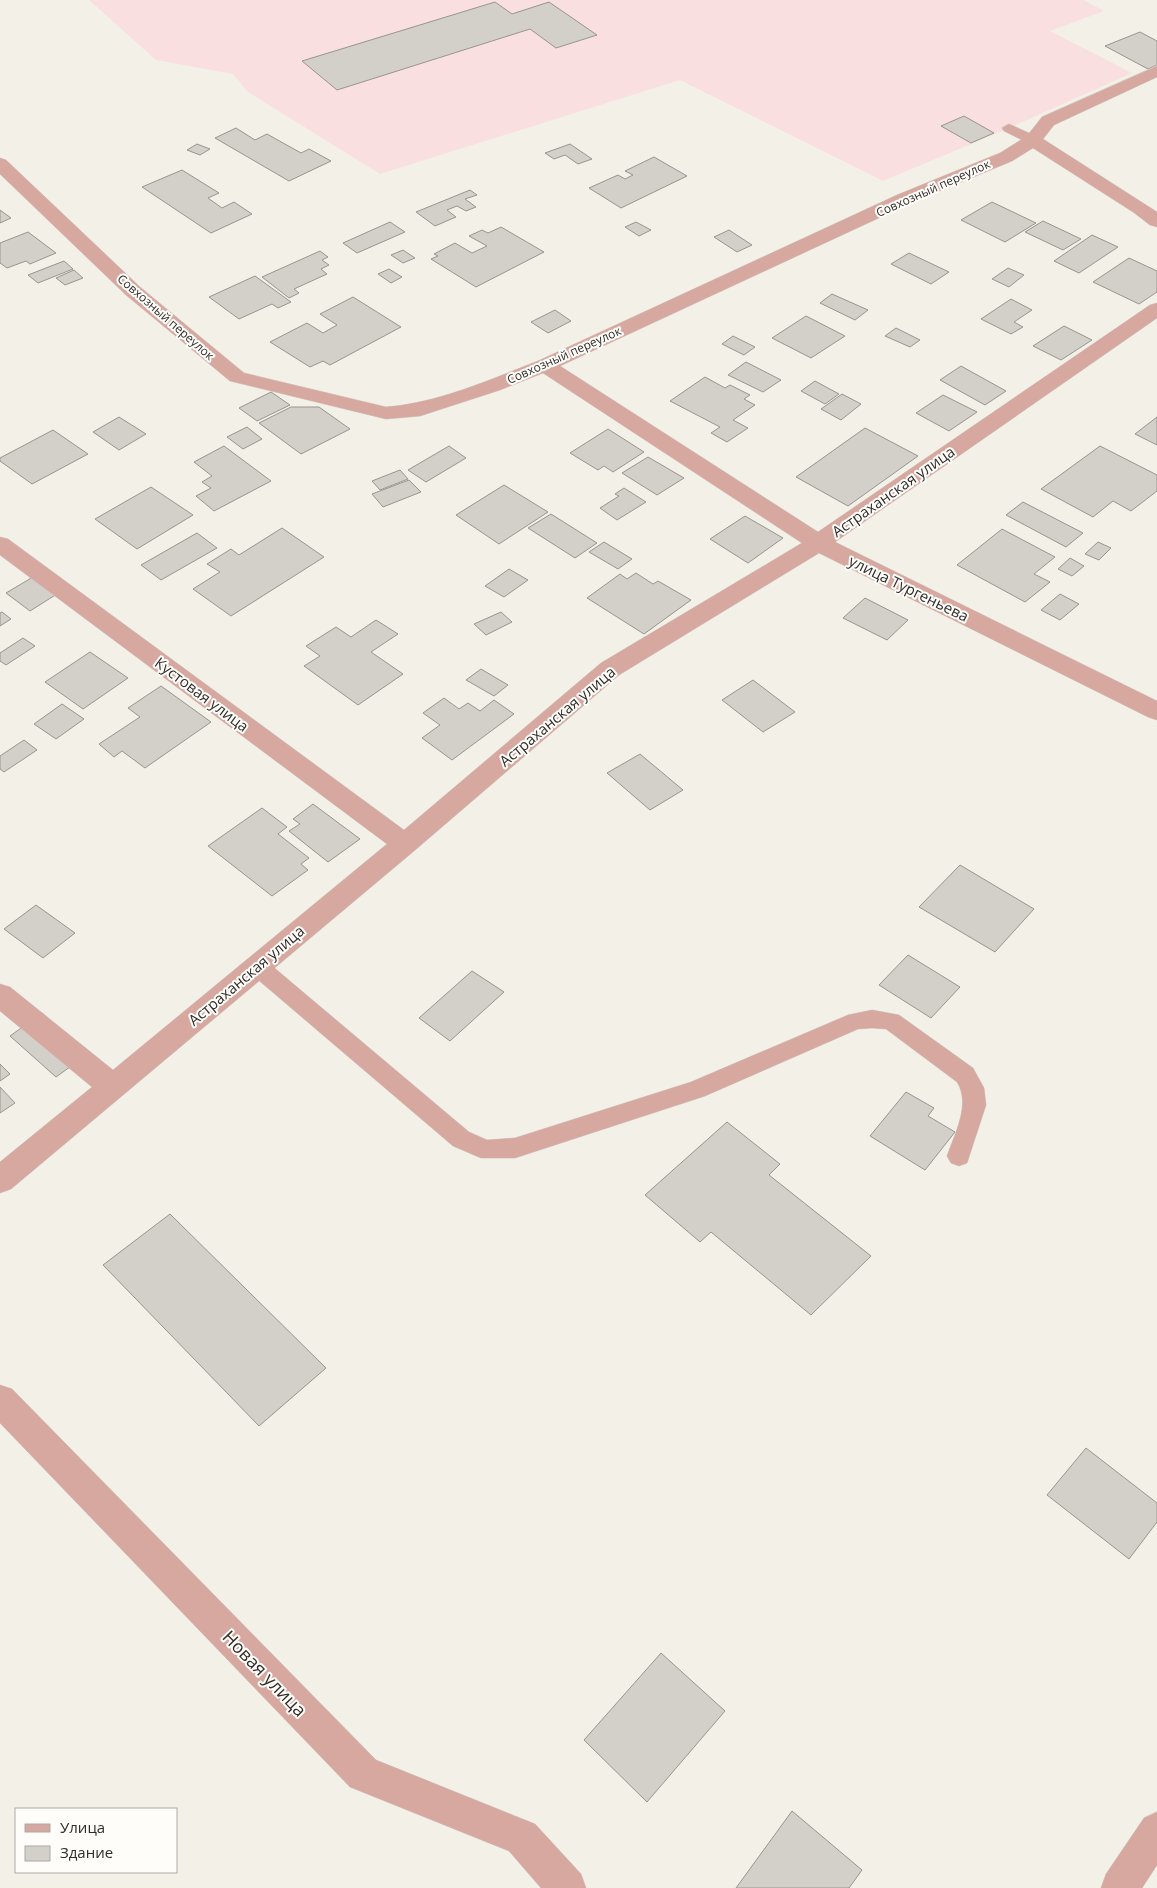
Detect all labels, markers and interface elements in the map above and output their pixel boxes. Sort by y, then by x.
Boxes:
street label: Совхозный переулок [873,155,993,221]
street label: Совхозный переулок [114,270,219,364]
street label: Совхозный переулок [504,322,624,388]
street label: Астраханская улица [828,441,958,541]
street label: улица Тургеньева [846,550,972,626]
street label: Кустовая улица [151,652,253,736]
street label: Астраханская улица [495,661,619,771]
street label: Астраханская улица [184,920,308,1030]
street label: Новая улица [218,1625,312,1721]
legend [15,1808,178,1873]
text: Улица [60,1817,105,1837]
text: Здание [60,1842,113,1862]

